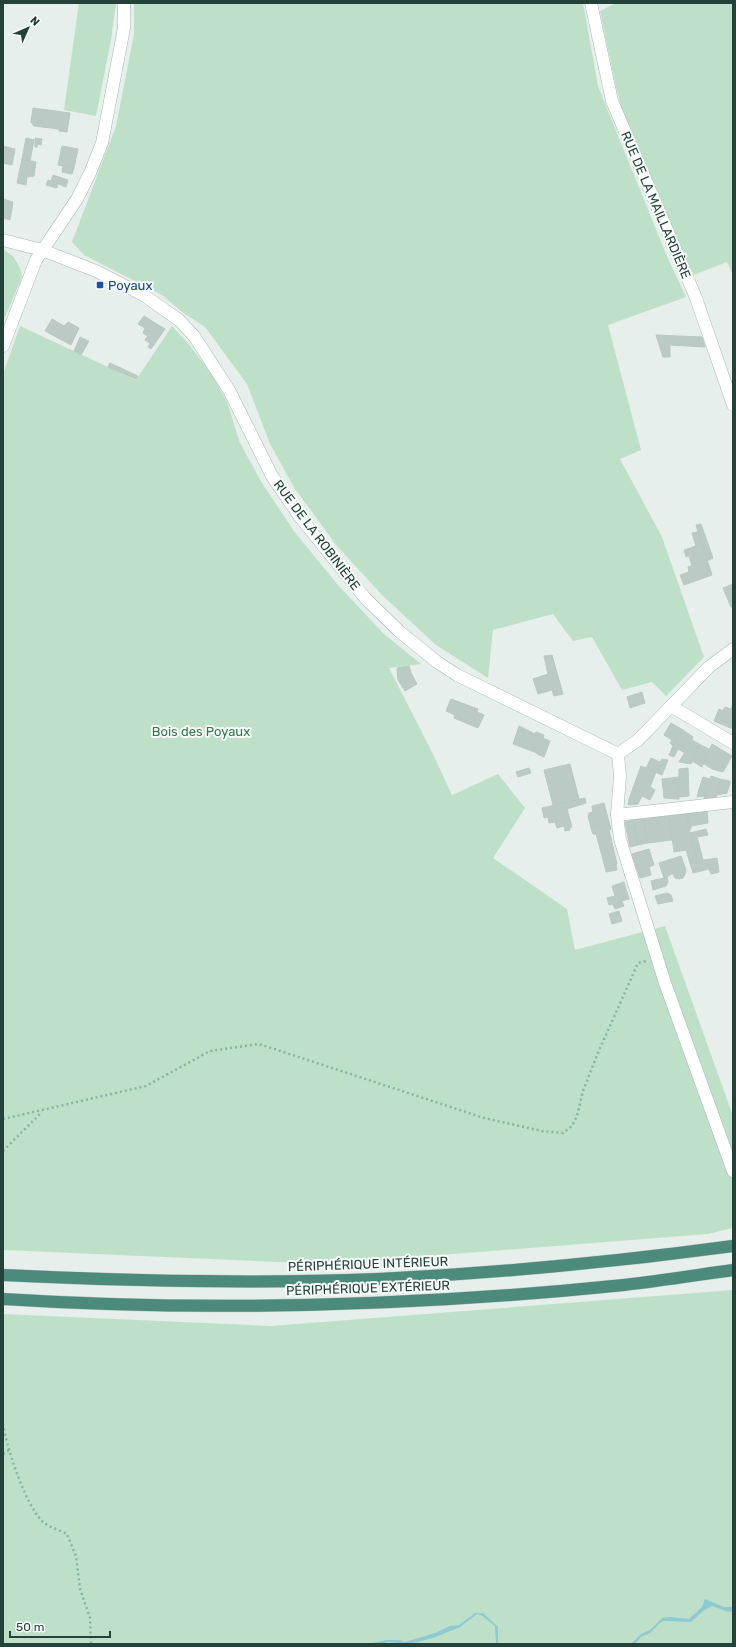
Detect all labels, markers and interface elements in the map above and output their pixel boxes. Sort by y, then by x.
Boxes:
north arrow [8,8,48,48]
text: N [27,14,42,29]
street label: RUE DE LA MAILLARDIÈRE [618,129,694,281]
place label: Poyaux [108,278,152,293]
marker: Poyaux [95,280,105,290]
street label: RUE DE LA ROBINIÈRE [271,477,363,593]
park label: Bois des Poyaux [152,724,250,739]
street label: PÉRIPHÉRIQUE INTÉRIEUR [288,1254,448,1274]
street label: PÉRIPHÉRIQUE EXTÉRIEUR [286,1278,450,1298]
scale bar [10,1613,110,1639]
text: 50 m [16,1620,44,1634]

